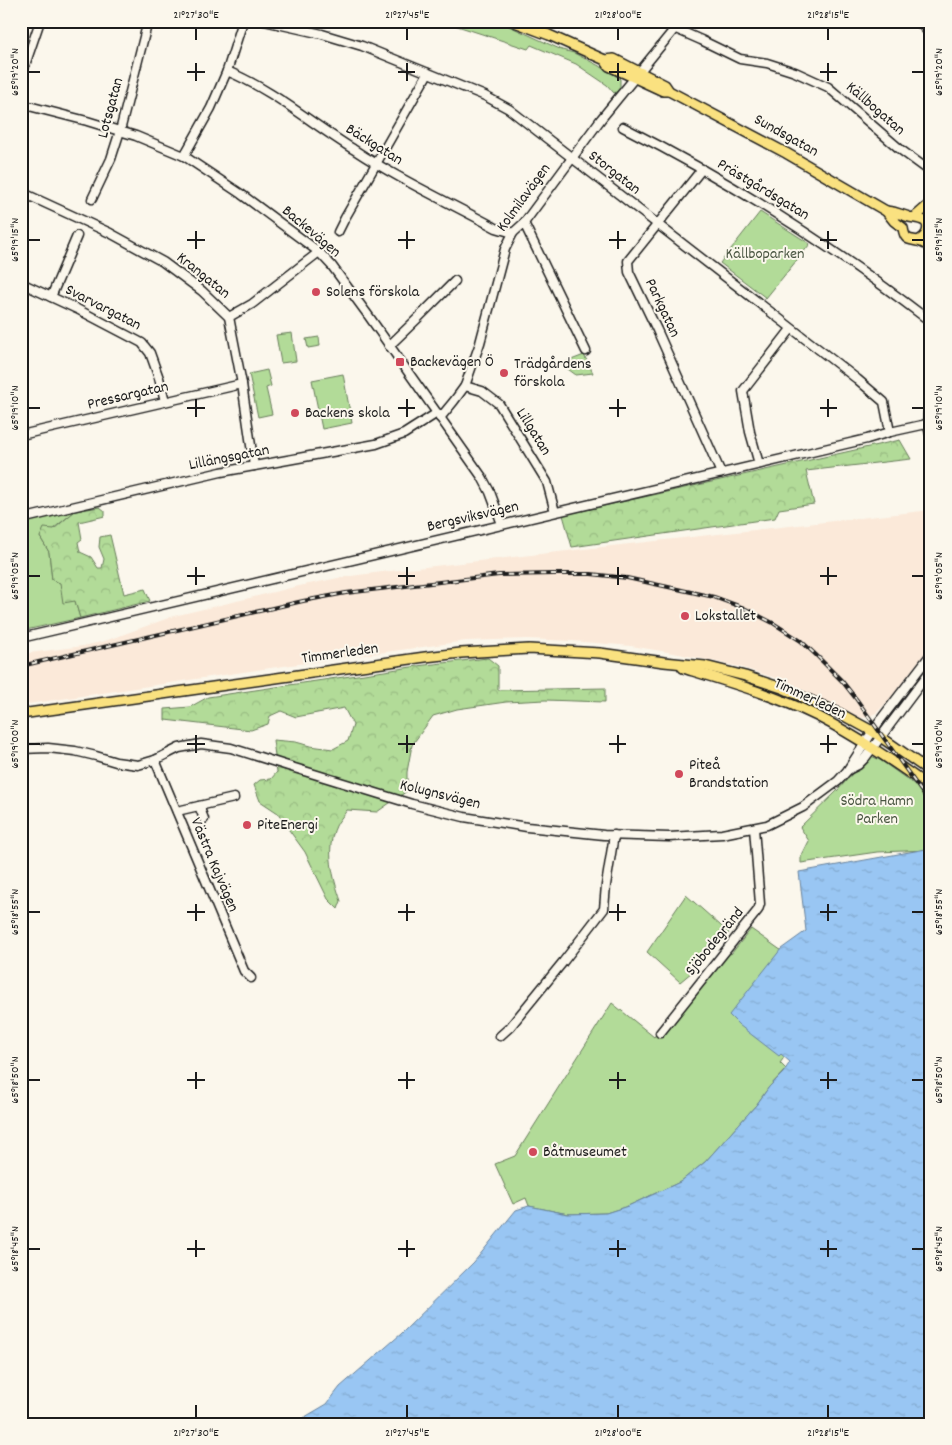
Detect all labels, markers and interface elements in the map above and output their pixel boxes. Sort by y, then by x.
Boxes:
text: 21°27'30"E [173,7,219,24]
text: 21°27'45"E [385,7,430,24]
text: 21°28'00"E [595,7,642,24]
text: 21°28'15"E [807,7,850,24]
text: 65°19'20"N [7,48,24,96]
text: 65°19'20"N [931,48,948,96]
street label: Lotsgatan [92,75,130,141]
street label: Källbogatan [840,77,910,141]
street label: Sundsgatan [749,109,823,163]
street label: Bäckgatan [341,118,407,172]
street label: Storgatan [583,145,645,201]
street label: Prästgårdsgatan [712,153,814,227]
street label: Kolmilavägen [491,159,557,237]
street label: Backevägen [276,200,346,264]
text: 65°19'15"N [7,218,24,262]
text: 65°19'15"N [931,218,948,262]
park label: Källboparken [726,243,804,266]
street label: Krangatan [171,247,235,305]
street label: Parkgatan [638,275,686,341]
street label: Svarvargatan [61,279,145,337]
place label: Solens förskola [326,281,420,304]
marker: Solens förskola [310,286,322,298]
place label: Backevägen Ö [410,351,494,374]
place label: Trädgårdens förskola [514,353,592,394]
marker: Backevägen Ö [394,356,406,368]
marker: Trädgårdens förskola [498,367,510,379]
street label: Pressargatan [85,376,171,416]
text: 65°19'10"N [7,385,24,431]
text: 65°19'10"N [931,385,948,431]
place label: Backens skola [305,402,390,425]
street label: Lillgatan [509,404,557,460]
marker: Backens skola [289,407,301,419]
street label: Lillängsgatan [187,439,271,477]
street label: Bergsviksvägen [425,495,521,539]
text: 65°19'05"N [7,552,24,600]
text: 65°19'05"N [931,552,948,600]
place label: Lokstallet [695,605,756,628]
marker: Lokstallet [679,610,691,622]
street label: Timmerleden [300,637,380,671]
street label: Timmerleden [770,672,850,726]
text: 65°19'00"N [7,719,24,769]
text: 65°19'00"N [931,719,948,769]
place label: Piteå Brandstation [689,754,768,795]
marker: Piteå Brandstation [673,768,685,780]
street label: Kolugnsvägen [397,774,483,816]
park label: Södra Hamn Parken [841,790,913,831]
street label: Västra Kajvägen [184,814,244,916]
place label: PiteEnergi [257,814,318,837]
marker: PiteEnergi [241,819,253,831]
text: 65°18'55"N [7,889,24,935]
text: 65°18'55"N [931,889,948,935]
street label: Sjöbodegränd [680,903,750,981]
text: 65°18'50"N [7,1056,24,1104]
text: 65°18'50"N [931,1056,948,1104]
place label: Båtmuseumet [543,1141,627,1164]
marker: Båtmuseumet [527,1146,539,1158]
text: 65°18'45"N [7,1226,24,1272]
text: 65°18'45"N [931,1226,948,1272]
text: 21°27'30"E [173,1425,219,1442]
text: 21°27'45"E [385,1425,430,1442]
text: 21°28'00"E [595,1425,642,1442]
text: 21°28'15"E [807,1425,850,1442]

